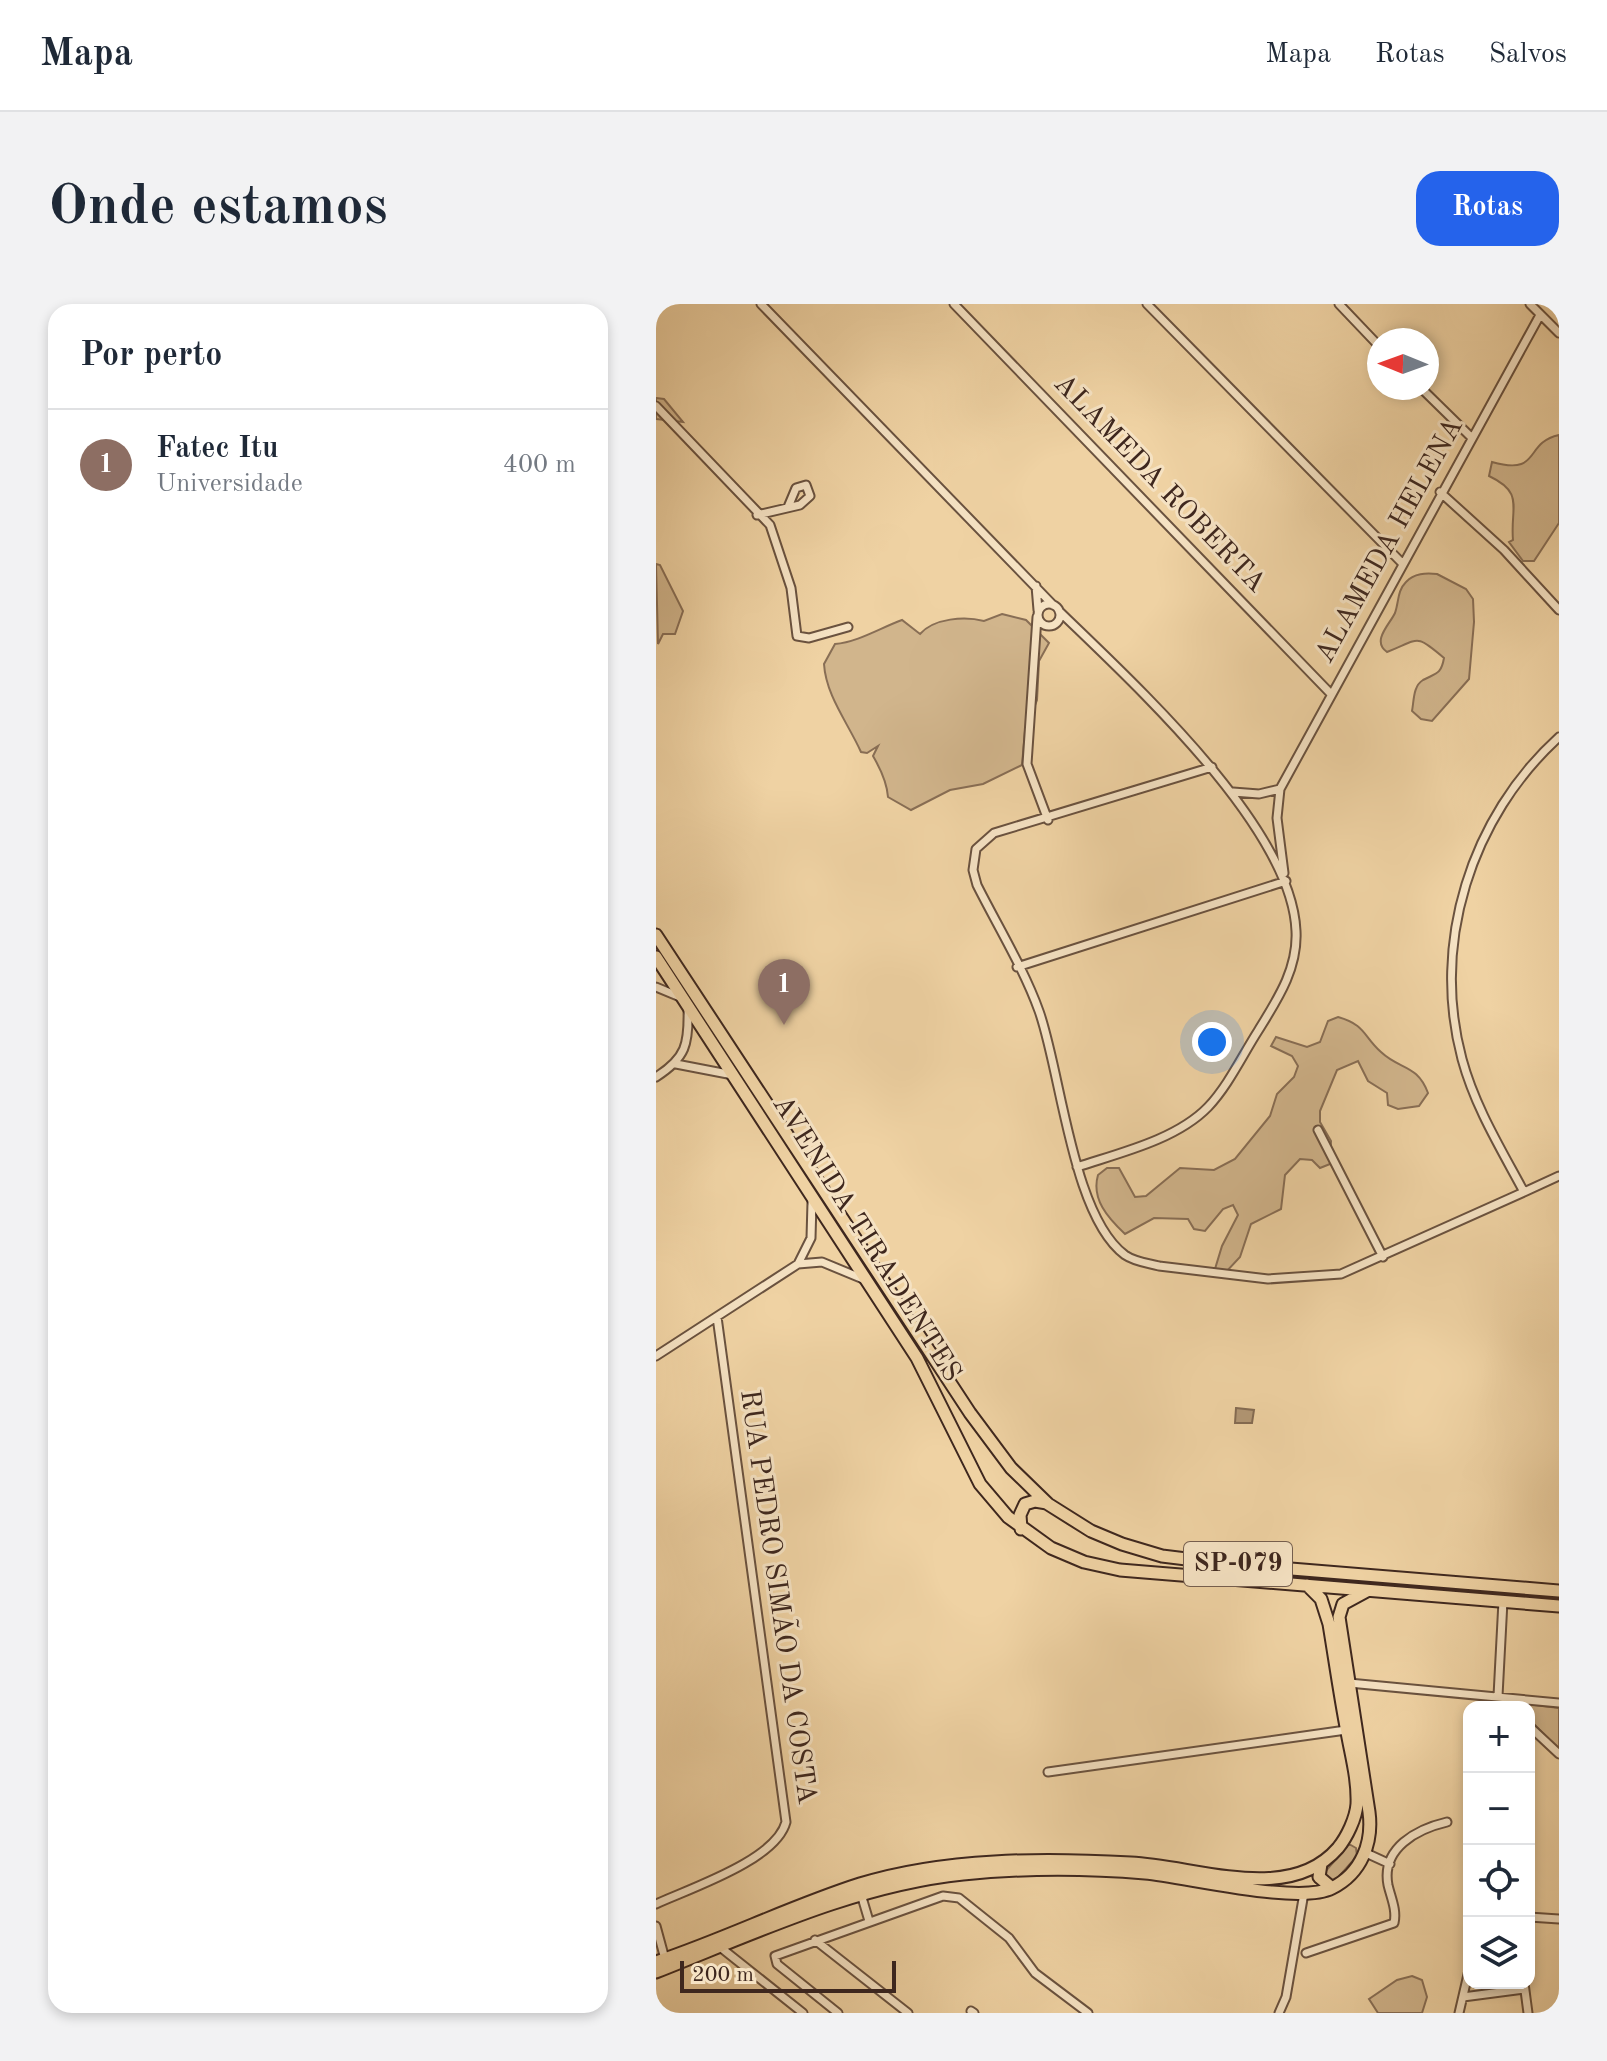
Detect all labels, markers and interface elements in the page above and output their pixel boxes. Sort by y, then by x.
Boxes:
text: Mapa [40,36,133,74]
text: Mapa [1265,41,1331,69]
text: Rotas [1375,41,1445,69]
text: Salvos [1489,41,1567,69]
button: Rotas [1416,171,1559,246]
text: Onde estamos [48,180,388,236]
north arrow [1367,328,1439,400]
text: Por perto [80,339,222,373]
street label: ALAMEDA ROBERTA [1048,370,1270,598]
street label: ALAMEDA HELENA [1311,414,1469,668]
text: Fatec Itu [156,434,279,464]
text: 1 [98,452,114,478]
text: 400 m [503,452,576,478]
text: Universidade [156,471,303,497]
pin: 1 [758,959,810,1025]
your location [1192,1022,1232,1062]
street label: AVENIDA TIRADENTES [766,1091,966,1387]
street label: RUA PEDRO SIMÃO DA COSTA [734,1387,825,1806]
road number: SP-079 [1184,1542,1292,1586]
map controls [1463,1701,1535,1989]
button: + [1463,1701,1535,1773]
button: − [1463,1773,1535,1845]
button: locate [1463,1845,1535,1917]
button: layers [1463,1917,1535,1989]
scale bar [680,1957,896,1993]
text: 200 m [692,1964,754,1986]

